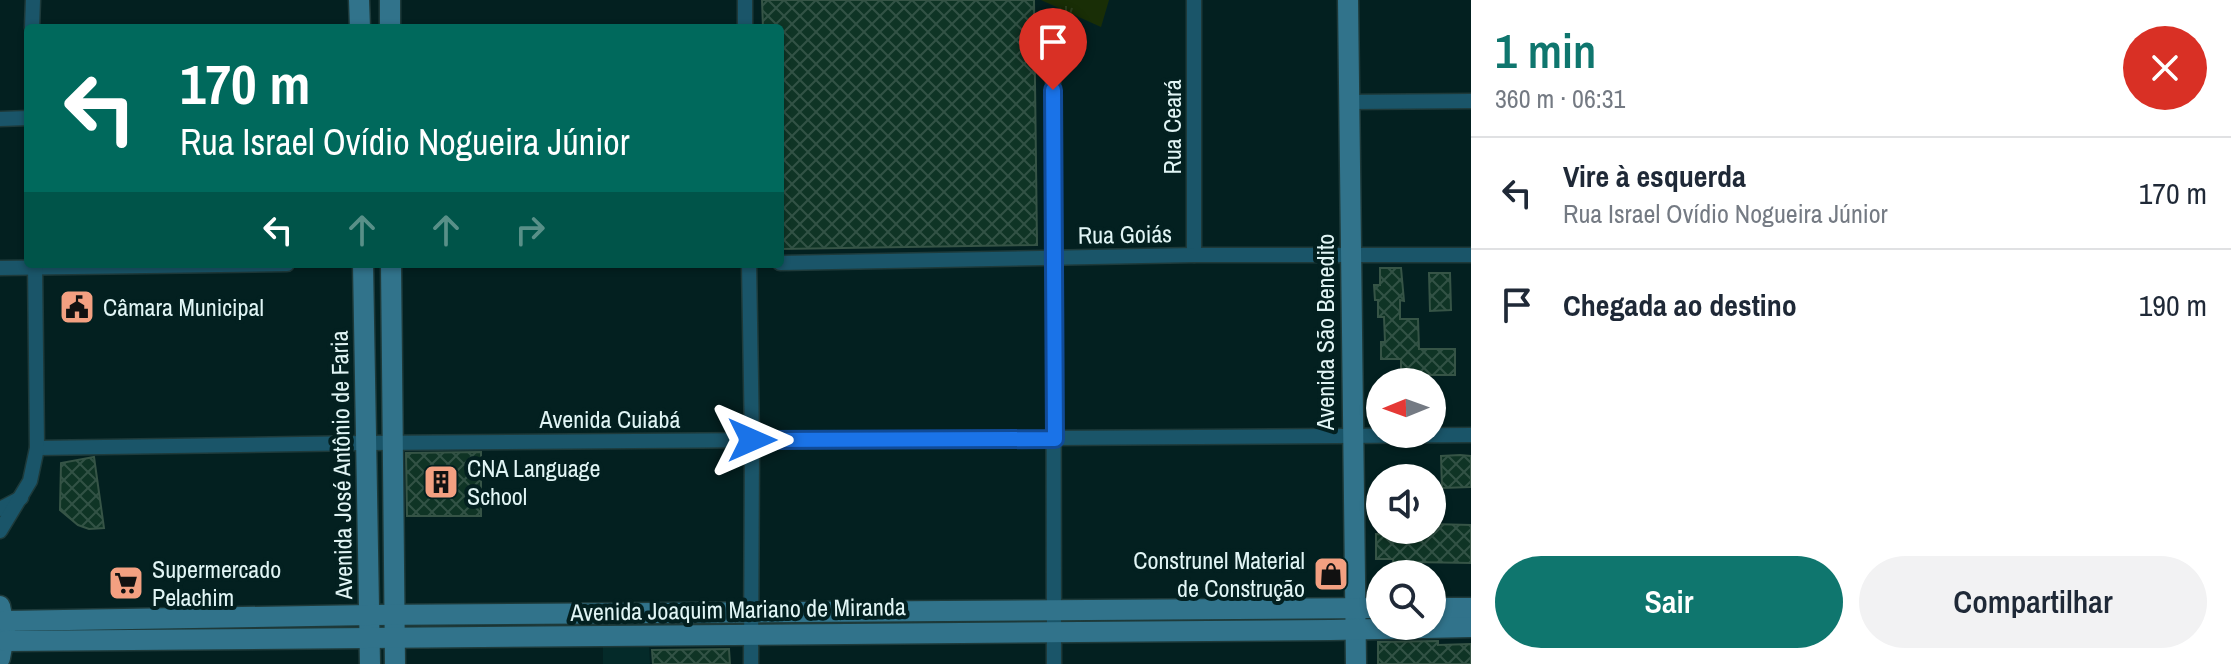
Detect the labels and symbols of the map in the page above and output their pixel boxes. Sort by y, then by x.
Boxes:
pin [1019,8,1087,90]
street label: Rua Ceará [1156,79,1188,175]
street label: Rua Goiás [1078,217,1172,251]
street label: Avenida São Benedito [1309,234,1341,431]
public building icon: Câmara Municipal [58,288,96,326]
place label: Câmara Municipal [103,291,264,323]
street label: Avenida José Antônio de Faria [323,330,359,601]
north arrow [1366,368,1446,448]
position arrow [710,398,794,482]
street label: Avenida Cuiabá [539,403,680,435]
place label: CNA Language School [467,452,601,512]
building icon: CNA Language School [422,463,460,501]
place label: Construnel Material de Construção [1133,544,1305,604]
place label: Supermercado Pelachim [152,553,281,613]
shop icon: Construnel Material de Construção [1312,555,1350,593]
supermarket icon: Supermercado Pelachim [107,564,145,602]
street label: Avenida Joaquim Mariano de Miranda [569,590,906,628]

